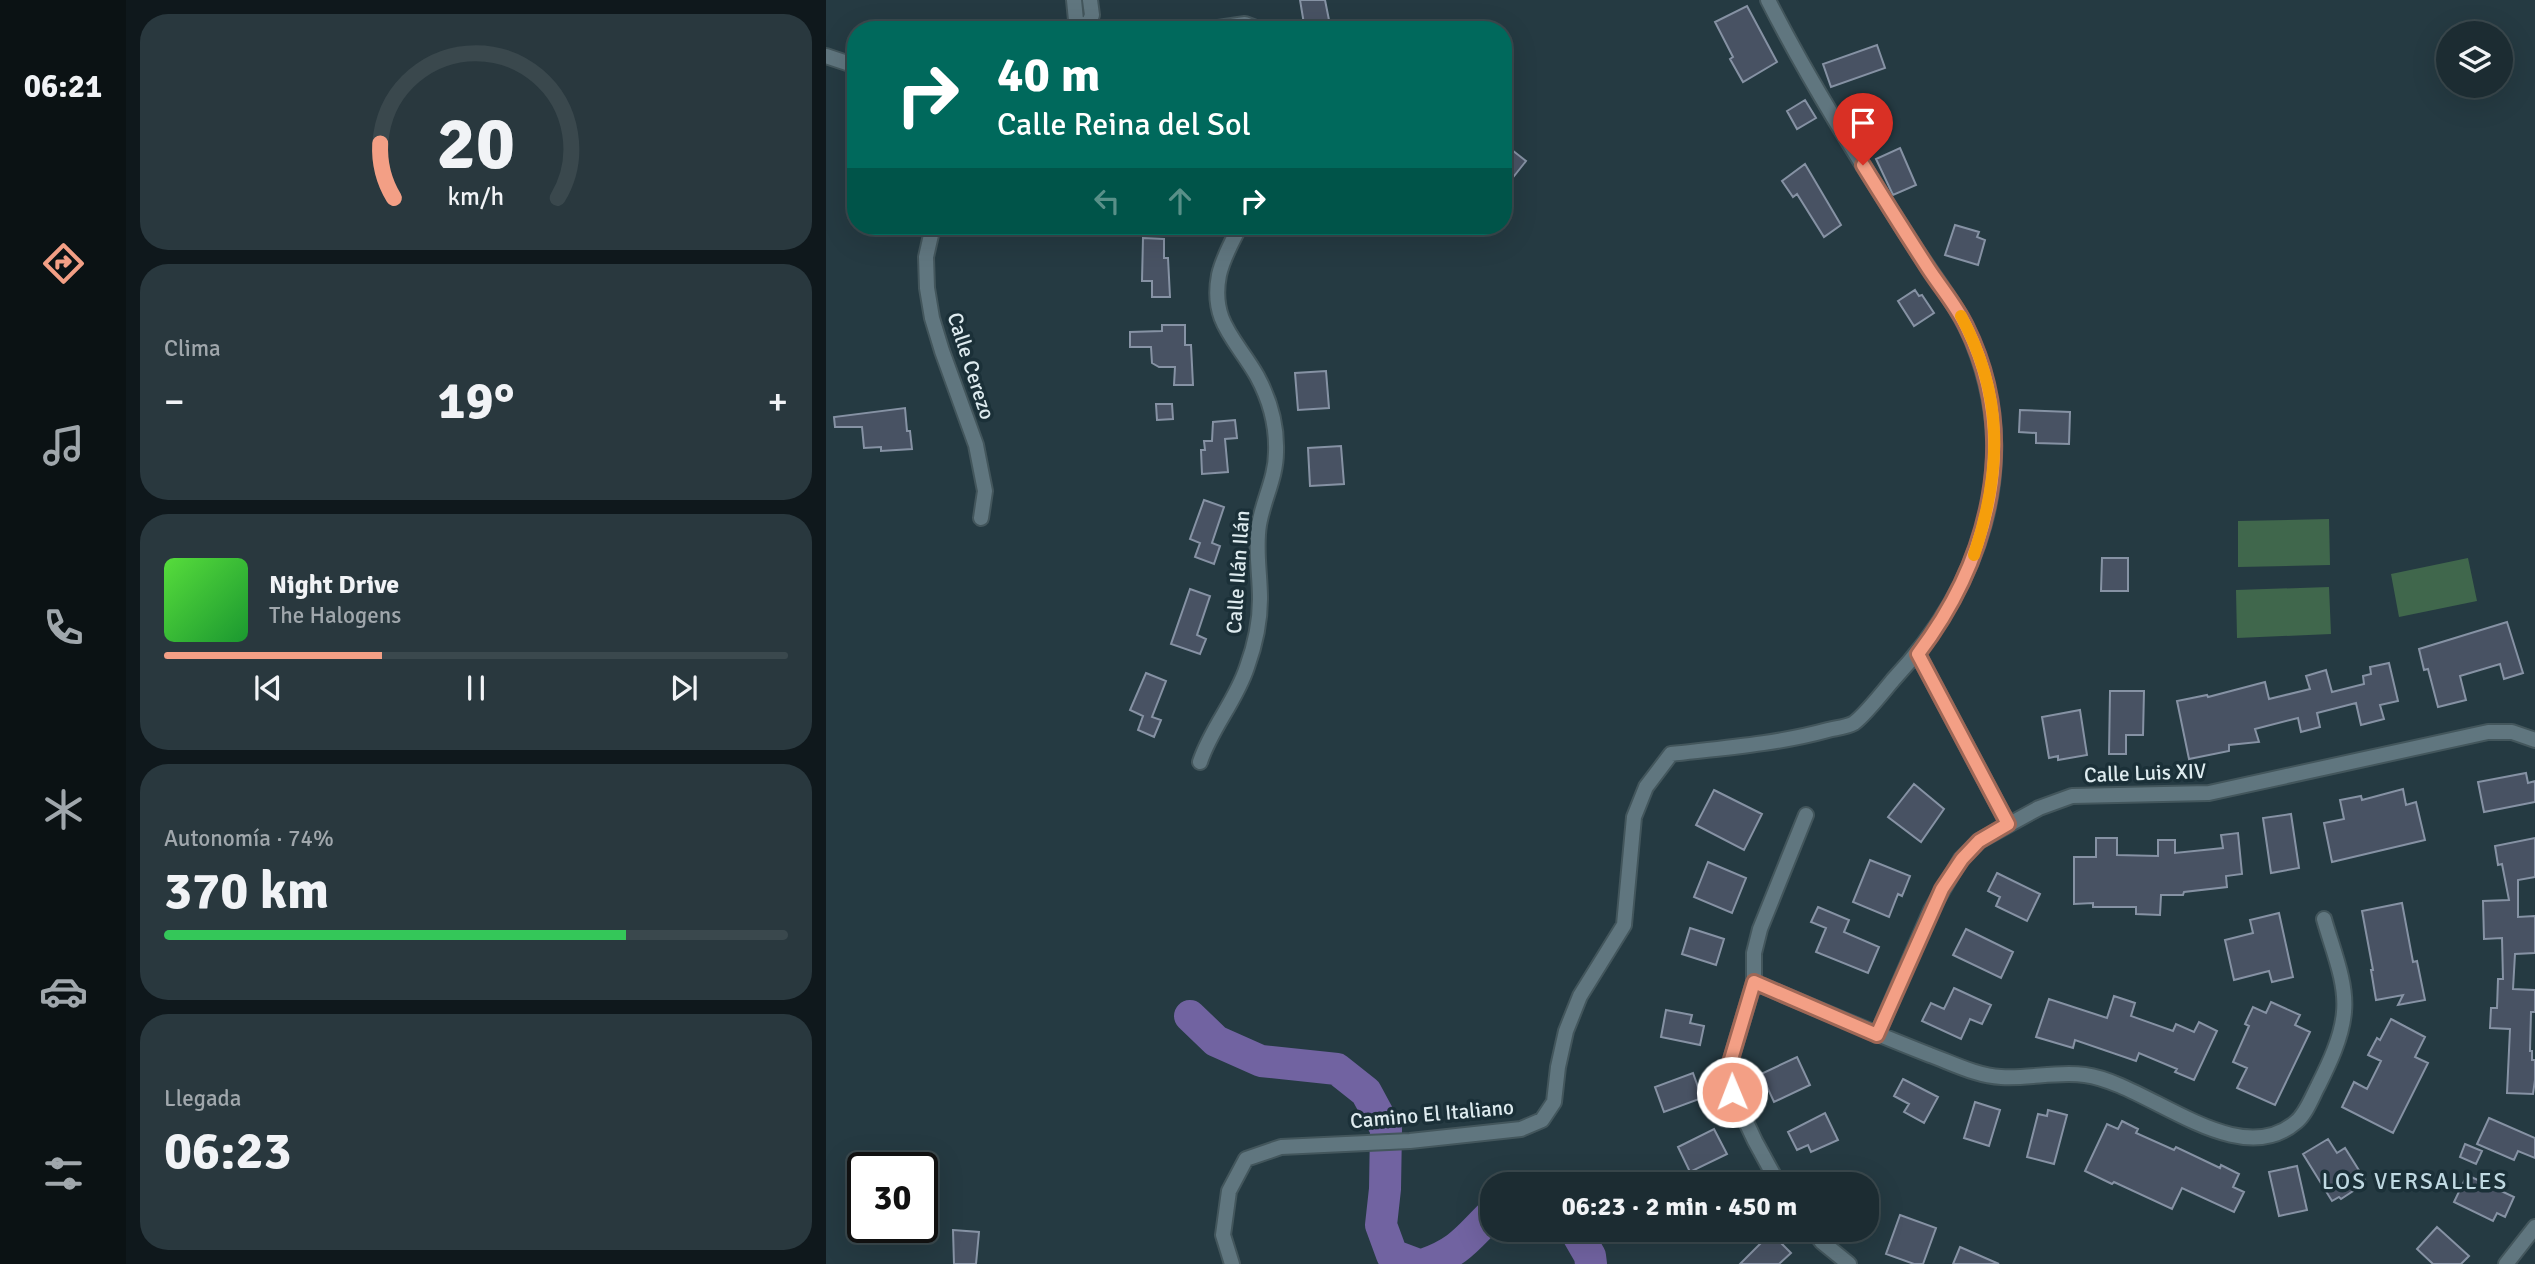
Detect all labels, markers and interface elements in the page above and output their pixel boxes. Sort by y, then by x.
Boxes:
map controls [2436,21,2513,98]
button: layers [2436,21,2513,98]
text: 40 m [997,45,1100,105]
icon: right [882,49,973,140]
text: 06:21 [24,67,102,106]
pin [1833,93,1893,165]
text: 20 [437,100,515,189]
icon: arrive [1844,104,1882,142]
text: Calle Reina del Sol [997,105,1251,144]
text: km/h [448,181,504,212]
icon: left [1088,182,1126,220]
icon: ahead [1161,182,1199,220]
icon: right [1234,182,1272,220]
icon: directions [39,239,88,288]
street label: Calle Cerezo [941,309,1001,423]
text: Clima [164,334,221,363]
text: 19° [438,369,514,433]
text: − [164,378,185,425]
text: + [767,378,788,425]
icon: music [39,421,88,470]
street label: Calle Ilán Ilán [1221,509,1255,635]
text: Night Drive [269,569,399,601]
text: The Halogens [269,601,401,630]
icon: phone [39,603,88,652]
icon: previous [249,669,287,707]
icon: pause [457,669,495,707]
icon: next [665,669,703,707]
street label: Calle Luis XIV [2084,758,2206,788]
icon: climate [39,785,88,834]
text: Autonomía · 74% [164,824,334,853]
text: 370 km [164,859,329,923]
icon: car [39,967,88,1016]
position arrow [1695,1055,1769,1129]
text: Llegada [164,1084,241,1113]
street label: Camino El Italiano [1349,1094,1515,1134]
text: 06:23 [164,1119,292,1183]
icon: filters [39,1149,88,1198]
speed limit sign: 30 [847,1152,938,1243]
district label: LOS VERSALLES [2322,1167,2508,1196]
text: 06:23 · 2 min · 450 m [1562,1191,1797,1223]

